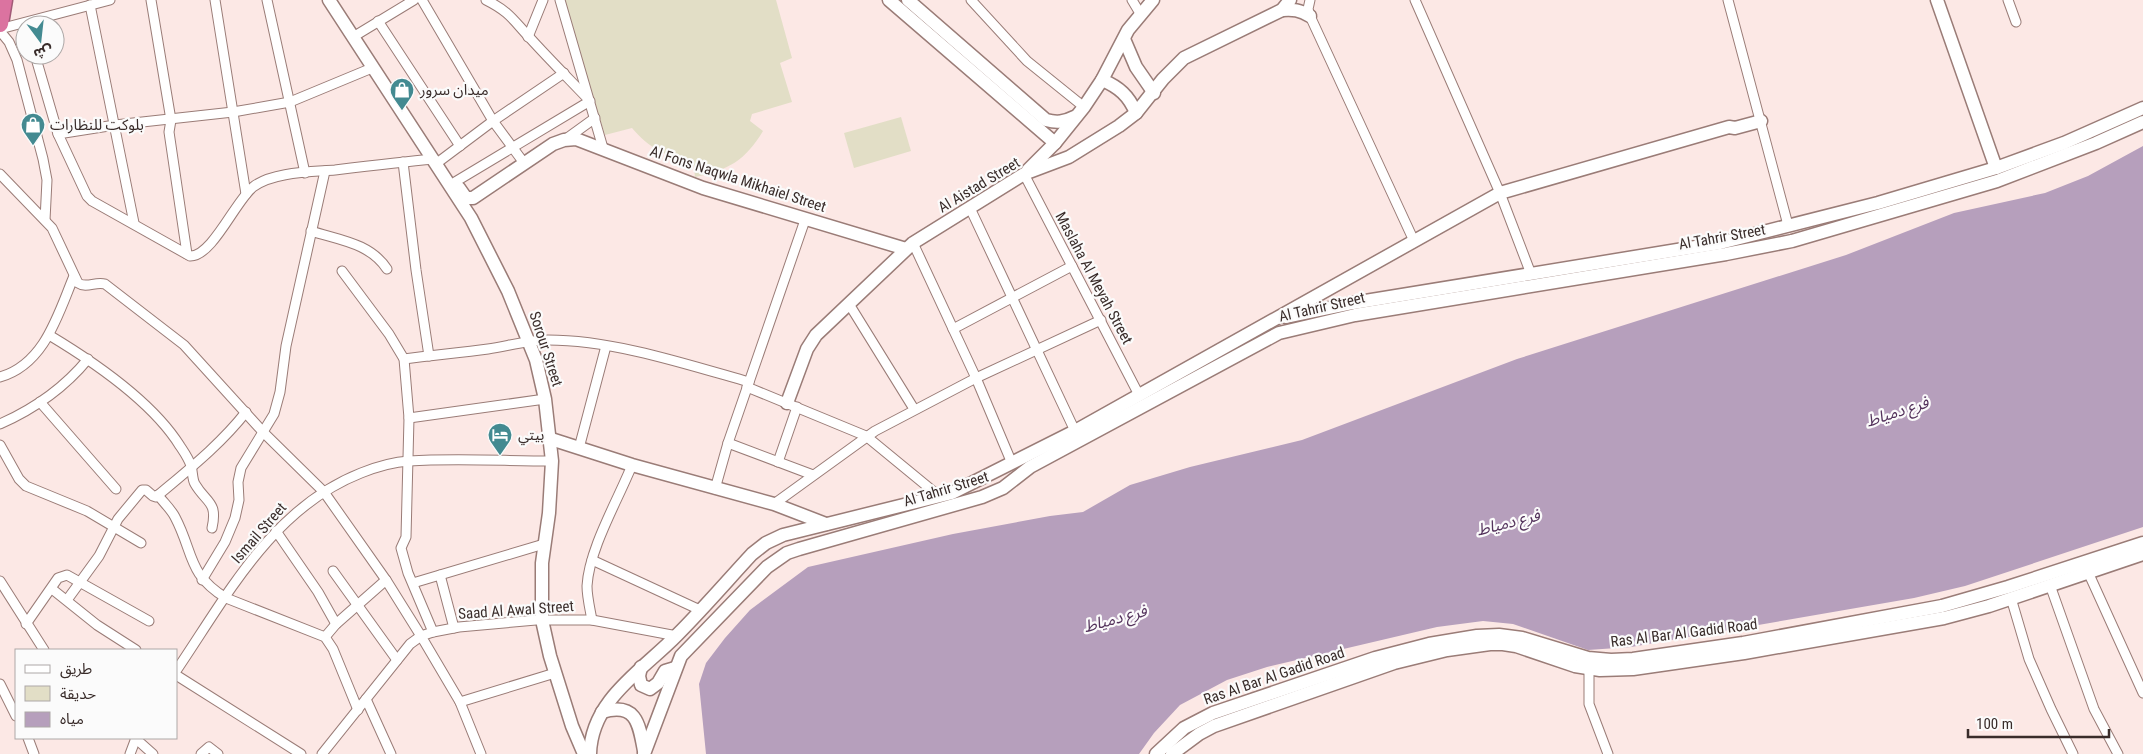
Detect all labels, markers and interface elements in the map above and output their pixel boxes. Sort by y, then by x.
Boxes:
north arrow [15,15,65,65]
text: ش [32,42,55,63]
shop icon: ميدان سرور [389,77,415,111]
place label: ميدان سرور [419,81,489,99]
shop icon: بلوكت للنظارات [20,112,46,146]
place label: بلوكت للنظارات [50,116,144,134]
street label: Al Fons Naqwla Mikhaiel Street [648,142,828,216]
street label: Al Aistad Street [935,154,1023,216]
street label: Maslaha Al Meyah Street [1052,209,1136,347]
street label: Al Tahrir Street [1677,221,1767,253]
street label: Al Tahrir Street [1277,288,1367,326]
street label: Sorour Street [525,309,567,389]
water label: فرع دمياط [1864,392,1932,433]
hotel icon: بيتي [487,422,513,456]
place label: بيتي [518,426,544,446]
street label: Al Tahrir Street [901,468,991,510]
street label: Ismail Street [228,499,290,567]
water label: فرع دمياط [1475,505,1543,542]
street label: Saad Al Awal Street [458,597,574,623]
water label: فرع دمياط [1082,601,1150,639]
street label: Ras Al Bar Al Gadid Road [1610,615,1758,651]
street label: Ras Al Bar Al Gadid Road [1201,643,1347,709]
legend [15,649,178,739]
text: طريق [60,660,92,679]
text: حديقة [60,685,96,703]
scale bar [1968,706,2109,738]
text: مياه [60,710,84,728]
text: 100 m [1976,715,2013,733]

